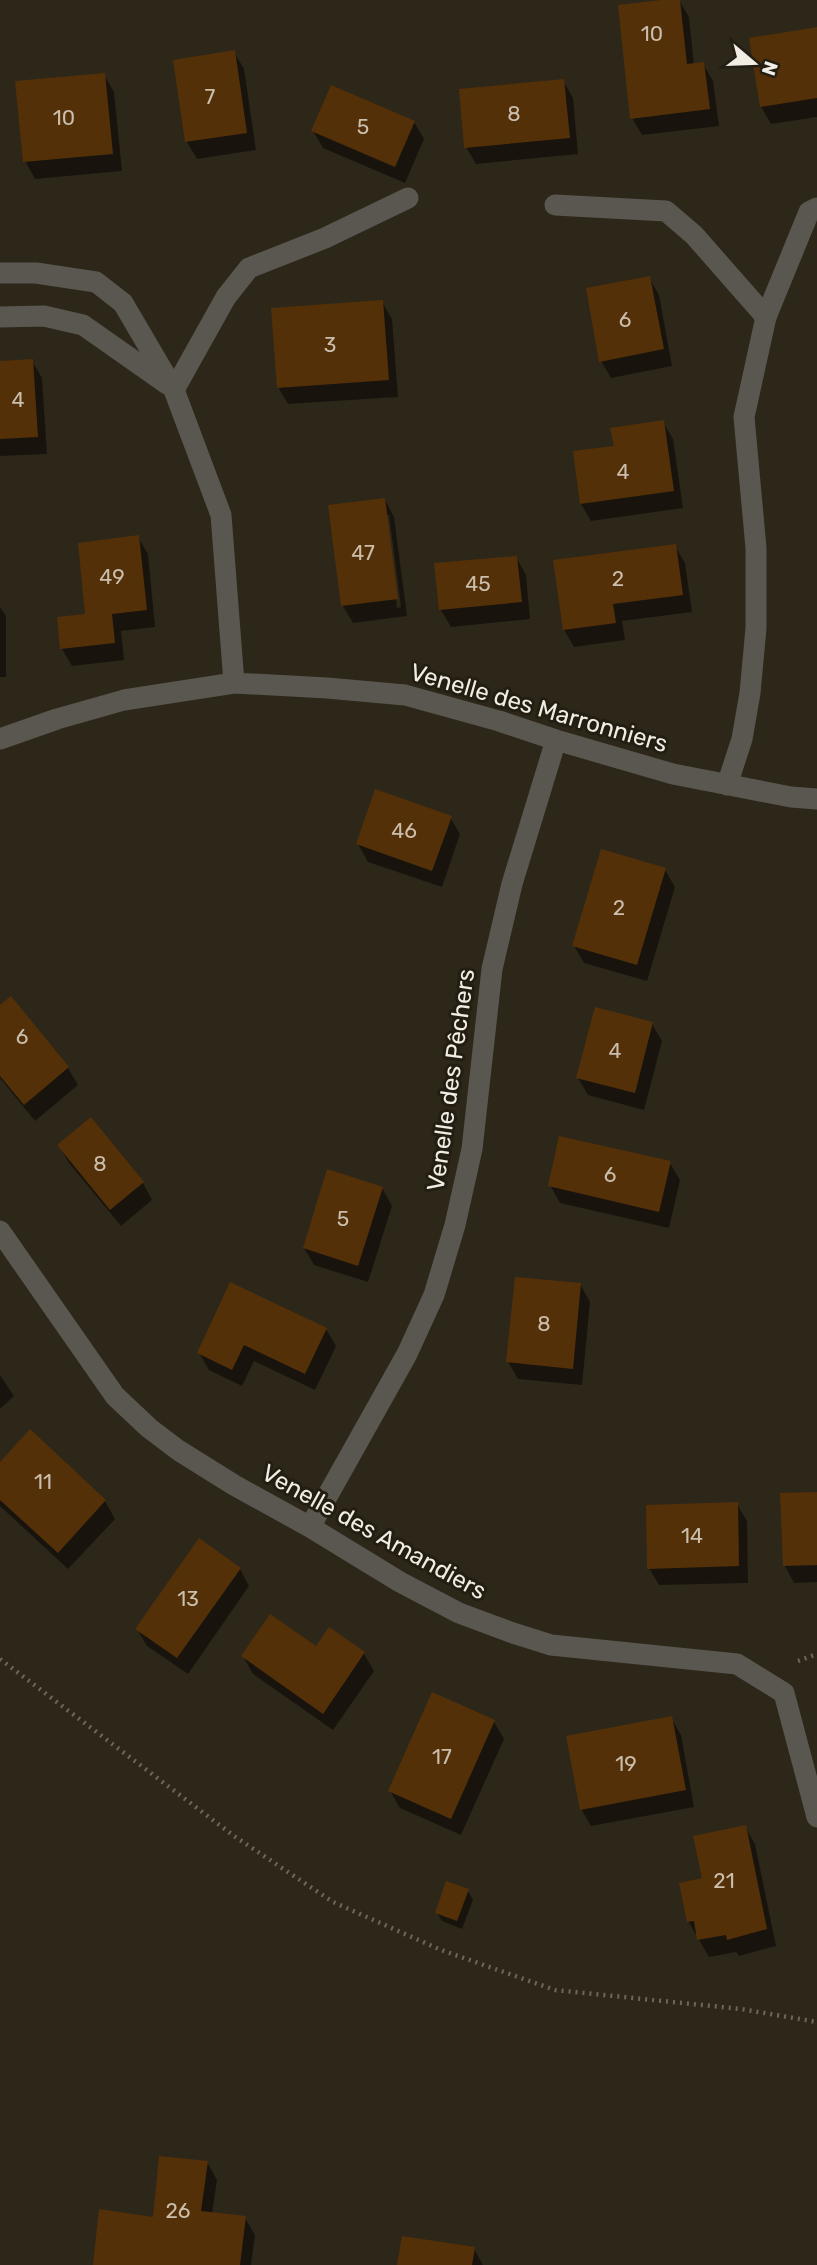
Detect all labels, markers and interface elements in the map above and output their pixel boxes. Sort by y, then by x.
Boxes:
house number: 10 [641,21,663,46]
north arrow [719,28,789,98]
text: N [757,58,783,79]
house number: 7 [205,84,216,109]
house number: 8 [507,101,521,126]
house number: 10 [53,105,75,130]
house number: 5 [357,114,369,139]
house number: 6 [619,307,631,332]
house number: 3 [324,332,336,357]
house number: 4 [11,387,25,412]
house number: 4 [616,459,630,484]
house number: 47 [351,540,375,565]
house number: 49 [99,564,125,589]
house number: 2 [612,566,624,591]
house number: 45 [465,571,491,596]
street label: Venelle des Marronniers [407,658,671,758]
house number: 46 [391,818,417,843]
house number: 2 [613,895,625,920]
street label: Venelle des Pêchers [422,967,480,1193]
house number: 6 [16,1024,28,1049]
house number: 4 [608,1038,622,1063]
house number: 8 [93,1151,107,1176]
house number: 6 [604,1162,616,1187]
house number: 5 [337,1206,349,1231]
house number: 8 [537,1311,551,1336]
street label: Venelle des Amandiers [257,1459,491,1605]
house number: 11 [34,1469,52,1494]
house number: 14 [681,1523,703,1548]
house number: 13 [177,1586,199,1611]
house number: 17 [432,1744,452,1769]
house number: 19 [615,1751,637,1776]
house number: 21 [713,1868,735,1893]
house number: 26 [166,2198,191,2223]

